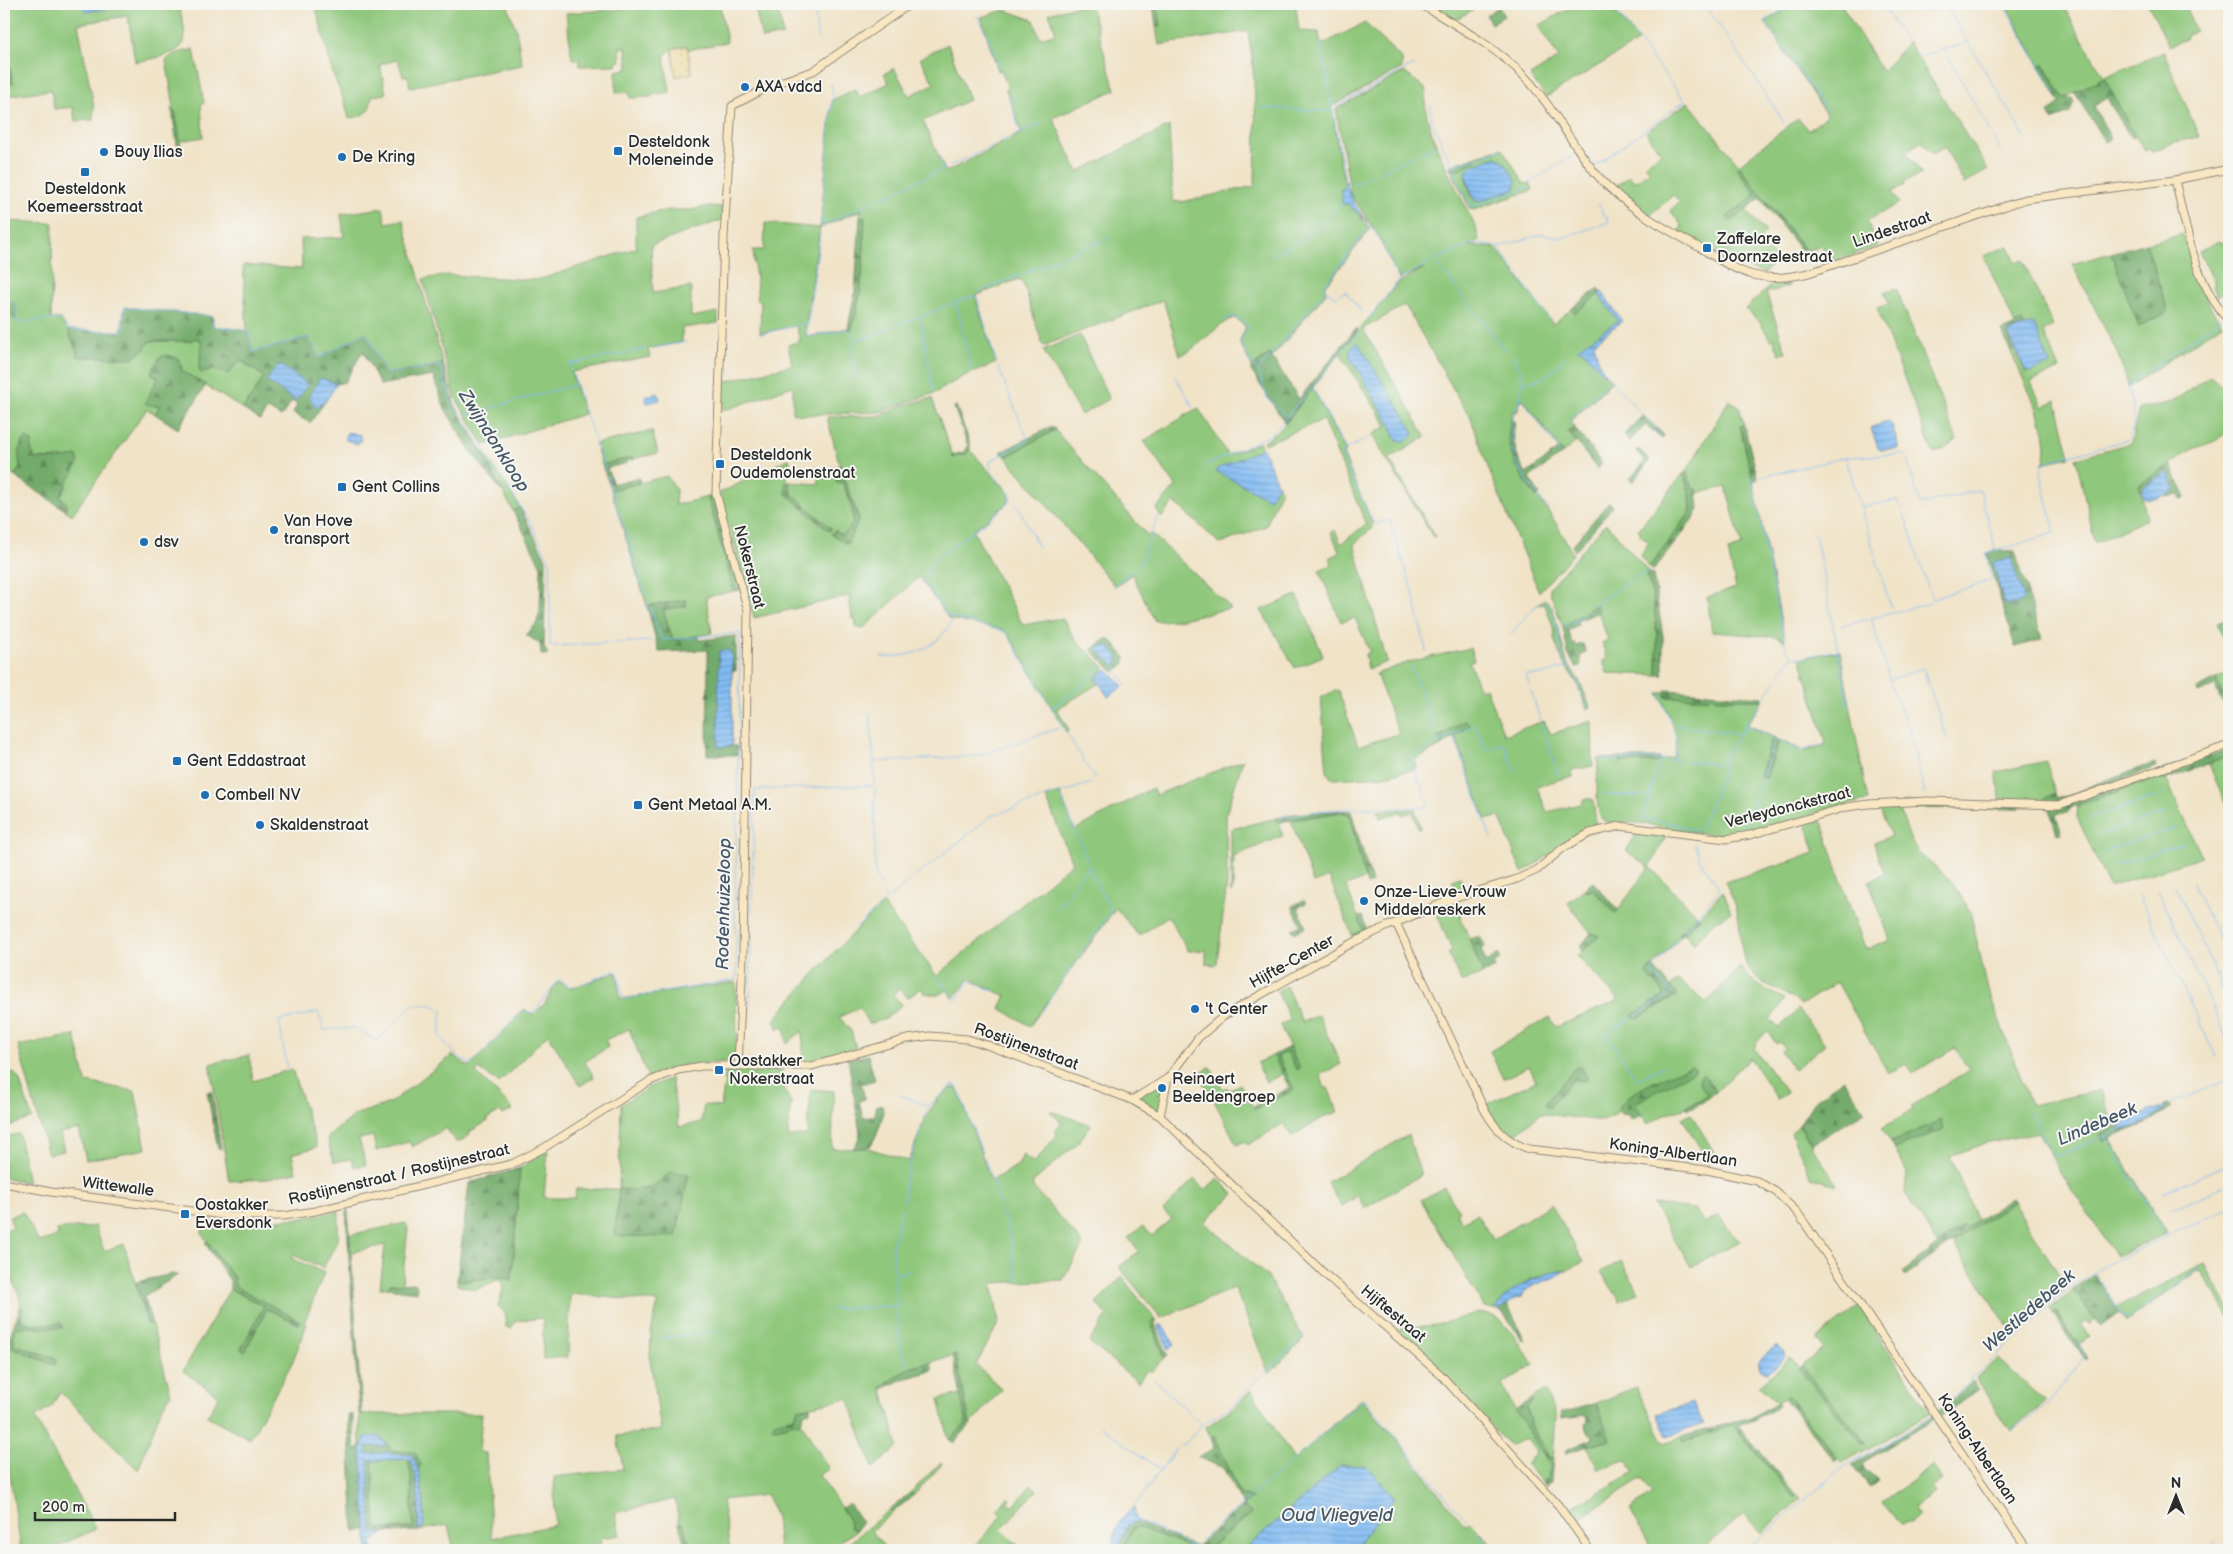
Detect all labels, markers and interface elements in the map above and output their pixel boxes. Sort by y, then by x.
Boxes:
place label: AXA vdcd [755,78,822,97]
marker: AXA vdcd [739,81,751,93]
place label: Desteldonk Moleneinde [628,133,714,170]
place label: Bouy Ilias [114,143,183,162]
marker: Desteldonk Moleneinde [612,145,624,157]
marker: Bouy Ilias [98,146,110,158]
place label: De Kring [352,148,415,167]
marker: De Kring [336,151,348,163]
marker: Desteldonk Koemeersstraat [79,166,91,178]
place label: Desteldonk Koemeersstraat [27,180,143,217]
street label: Lindestraat [1850,208,1934,252]
place label: Zaffelare Doornzelestraat [1716,230,1833,267]
marker: Zaffelare Doornzelestraat [1701,242,1713,254]
water label: Zwijndonkloop [454,385,534,496]
place label: Desteldonk Oudemolenstraat [730,446,855,483]
marker: Desteldonk Oudemolenstraat [714,458,726,470]
place label: Gent Collins [352,478,440,497]
marker: Gent Collins [336,481,348,493]
place label: Van Hove transport [284,512,353,549]
street label: Nokerstraat [729,523,769,611]
marker: Van Hove transport [268,524,280,536]
place label: dsv [154,533,179,552]
marker: dsv [138,536,150,548]
place label: Gent Eddastraat [187,752,306,771]
marker: Gent Eddastraat [171,755,183,767]
street label: Verleydonckstraat [1723,783,1853,833]
place label: Combell NV [215,786,301,805]
marker: Combell NV [199,789,211,801]
place label: Gent Metaal A.M. [648,796,771,815]
marker: Gent Metaal A.M. [632,799,644,811]
place label: Skaldenstraat [270,816,369,835]
marker: Skaldenstraat [254,819,266,831]
water label: Rodenhuizeloop [712,838,736,970]
place label: Onze-Lieve-Vrouw Middelareskerk [1374,883,1507,920]
marker: Onze-Lieve-Vrouw Middelareskerk [1358,895,1370,907]
street label: Hijfte-Center [1246,931,1338,993]
place label: 't Center [1205,1000,1268,1019]
marker: 't Center [1189,1003,1201,1015]
street label: Rostijnenstraat [971,1019,1081,1075]
place label: Oostakker Nokerstraat [729,1052,814,1089]
marker: Oostakker Nokerstraat [713,1064,725,1076]
place label: Reinaert Beeldengroep [1172,1070,1276,1107]
marker: Reinaert Beeldengroep [1156,1082,1168,1094]
water label: Lindebeek [2054,1097,2141,1150]
street label: Koning-Albertlaan [1608,1135,1738,1171]
street label: Rostijnenstraat / Rostijnestraat [287,1140,511,1210]
street label: Wittewalle [81,1173,156,1201]
place label: Oostakker Eversdonk [195,1196,272,1233]
marker: Oostakker Eversdonk [179,1208,191,1220]
water label: Westledebeek [1978,1264,2080,1357]
street label: Hijftestraat [1356,1281,1430,1347]
street label: Koning-Albertlaan [1933,1390,2021,1508]
north arrow [2150,1472,2200,1522]
text: N [2171,1475,2181,1492]
scale bar [35,1489,175,1521]
text: 200 m [42,1498,85,1517]
water label: Oud Vliegveld [1281,1505,1394,1526]

